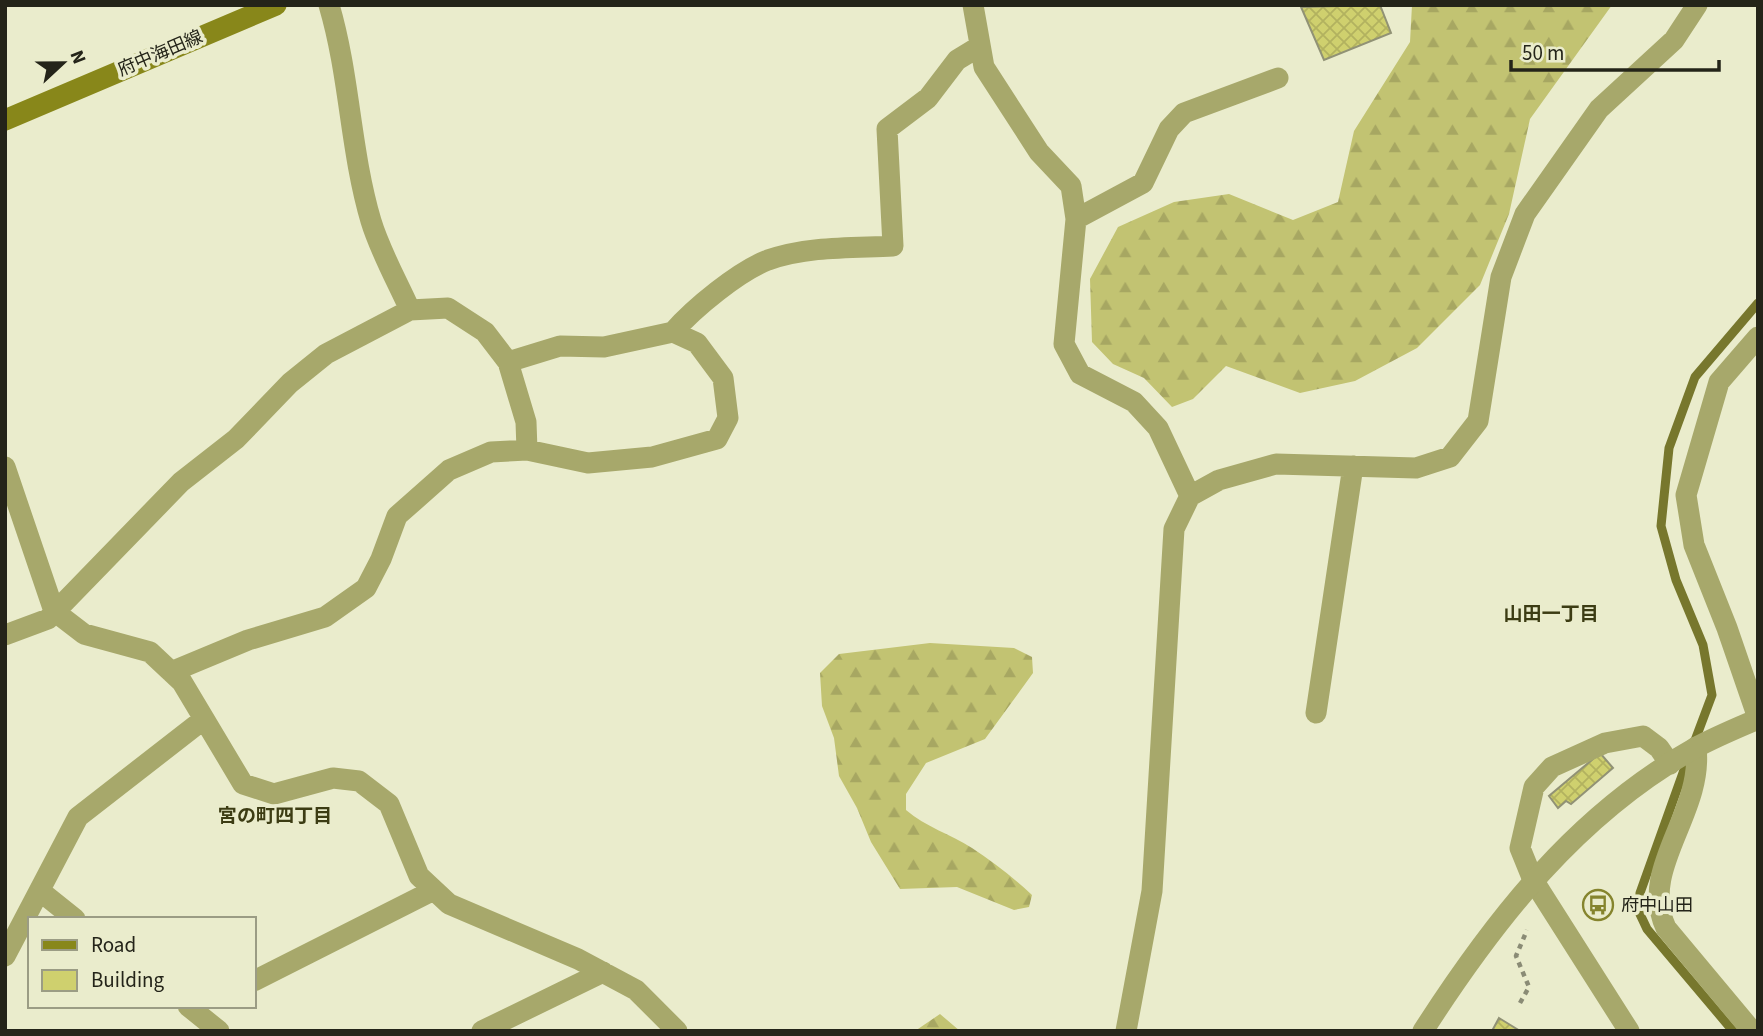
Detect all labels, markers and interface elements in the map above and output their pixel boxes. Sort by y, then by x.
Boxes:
street label: 府中海田線 [114,24,207,83]
north arrow [28,28,98,98]
scale bar [1511,28,1719,72]
text: 50 m [1522,38,1564,68]
text: N [62,46,92,68]
district label: 山田一丁目 [1503,601,1599,628]
district label: 宮の町四丁目 [218,803,332,830]
bus stop icon: 府中山田 [1581,888,1615,922]
place label: 府中山田 [1621,893,1693,918]
legend [28,917,256,1008]
text: Road [91,930,136,960]
text: Building [91,965,165,995]

